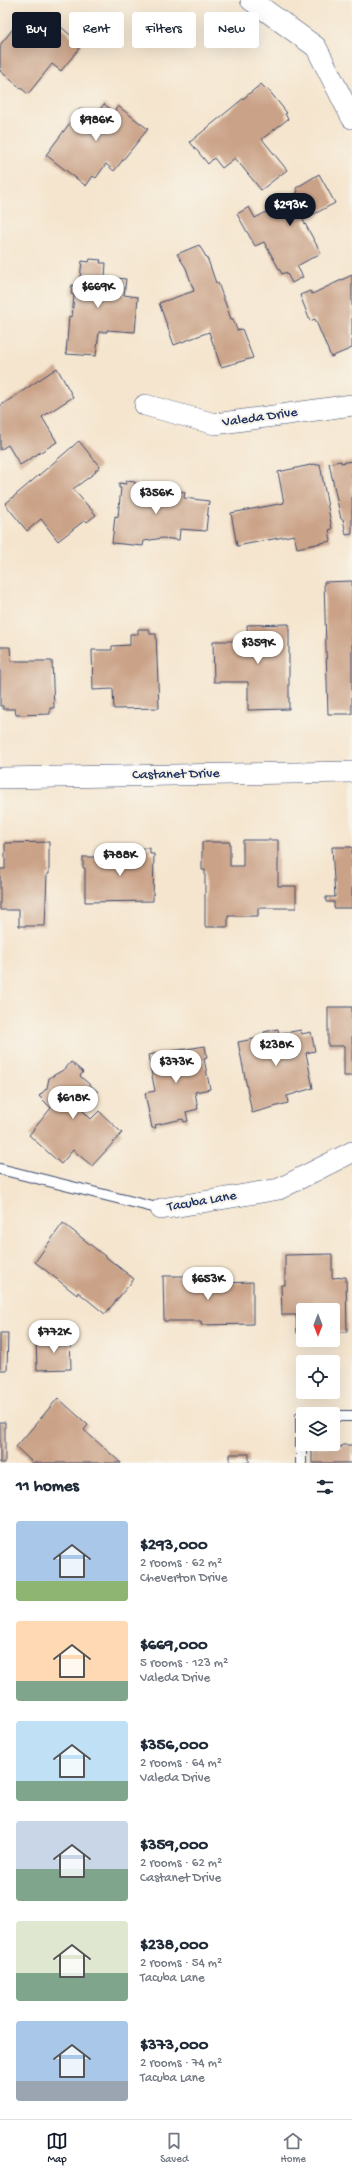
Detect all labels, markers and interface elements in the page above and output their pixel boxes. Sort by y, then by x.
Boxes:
chip: Buy [12,12,61,48]
chip: Rent [69,12,124,48]
chip: Filters [132,12,196,48]
chip: New [204,12,259,48]
pin: $986K [68,108,124,142]
text: $986K [79,113,113,128]
pin: $293K [262,193,318,227]
text: $293K [274,198,306,213]
pin: $669K [70,275,126,309]
text: $669K [82,280,114,295]
street label: Valeda Drive [220,404,299,432]
pin: $356K [128,481,184,515]
text: $356K [139,486,173,501]
pin: $359K [230,631,286,665]
text: $359K [241,636,275,651]
street label: Castanet Drive [132,766,221,784]
pin: $788K [92,843,148,877]
text: $788K [103,848,137,863]
pin: $238K [248,1033,304,1067]
text: $238K [259,1038,293,1053]
pin: $373K [148,1050,204,1084]
text: $373K [159,1055,193,1070]
pin: $618K [45,1086,101,1120]
text: $618K [57,1091,89,1106]
street label: Tacuba Lane [165,1187,239,1217]
pin: $653K [180,1267,236,1301]
text: $653K [191,1272,225,1287]
north arrow [296,1303,340,1347]
map controls [296,1303,340,1451]
pin: $772K [26,1320,82,1354]
text: $772K [38,1325,70,1340]
button: locate [296,1355,340,1399]
button: layers [296,1407,340,1451]
icon: filters [314,1476,336,1498]
text: 11 homes [16,1477,79,1497]
text: $293,000 [140,1536,208,1556]
icon: home [48,1537,96,1585]
text: 2 rooms · 62 m² [140,1556,222,1571]
text: Cheverton Drive [140,1571,227,1586]
text: $669,000 [140,1636,208,1656]
icon: home [48,1637,96,1685]
text: 5 rooms · 123 m² [140,1656,228,1671]
text: Valeda Drive [140,1671,210,1686]
text: $356,000 [140,1736,208,1756]
icon: home [48,1737,96,1785]
text: 2 rooms · 64 m² [140,1756,222,1771]
text: Valeda Drive [140,1771,210,1786]
text: $359,000 [140,1836,208,1856]
icon: home [48,1837,96,1885]
text: 2 rooms · 62 m² [140,1856,222,1871]
text: Castanet Drive [140,1871,221,1886]
text: $238,000 [140,1936,208,1956]
icon: home [48,1937,96,1985]
text: 2 rooms · 54 m² [140,1956,222,1971]
text: Tacuba Lane [140,1971,205,1986]
text: $373,000 [140,2036,208,2056]
icon: home [48,2037,96,2085]
text: 2 rooms · 74 m² [140,2056,222,2071]
text: Tacuba Lane [140,2071,205,2086]
tab: Map [46,2130,68,2166]
tab: Saved [160,2130,188,2166]
tab: Home [280,2130,306,2166]

